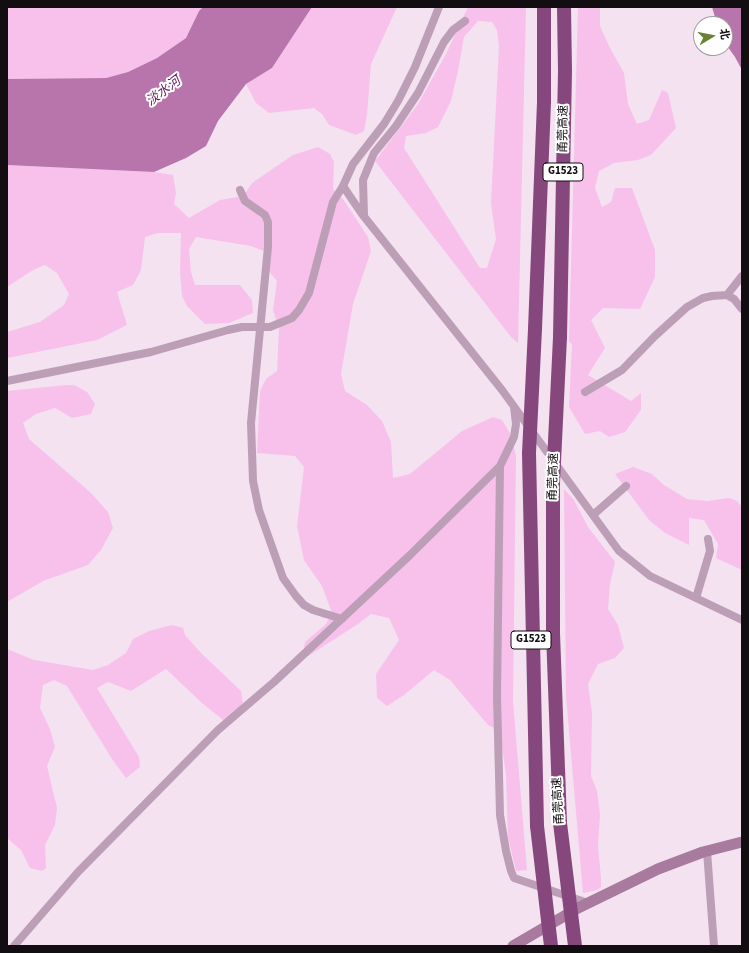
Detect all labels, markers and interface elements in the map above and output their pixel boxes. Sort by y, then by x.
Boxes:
north arrow [693,16,733,56]
text: 北 [716,27,733,41]
water label: 淡水河 [144,74,184,110]
street label: 甬莞高速 [556,105,572,153]
road number: G1523 [543,163,583,181]
street label: 甬莞高速 [546,453,562,501]
road number: G1523 [511,631,551,649]
street label: 甬莞高速 [551,777,567,825]

